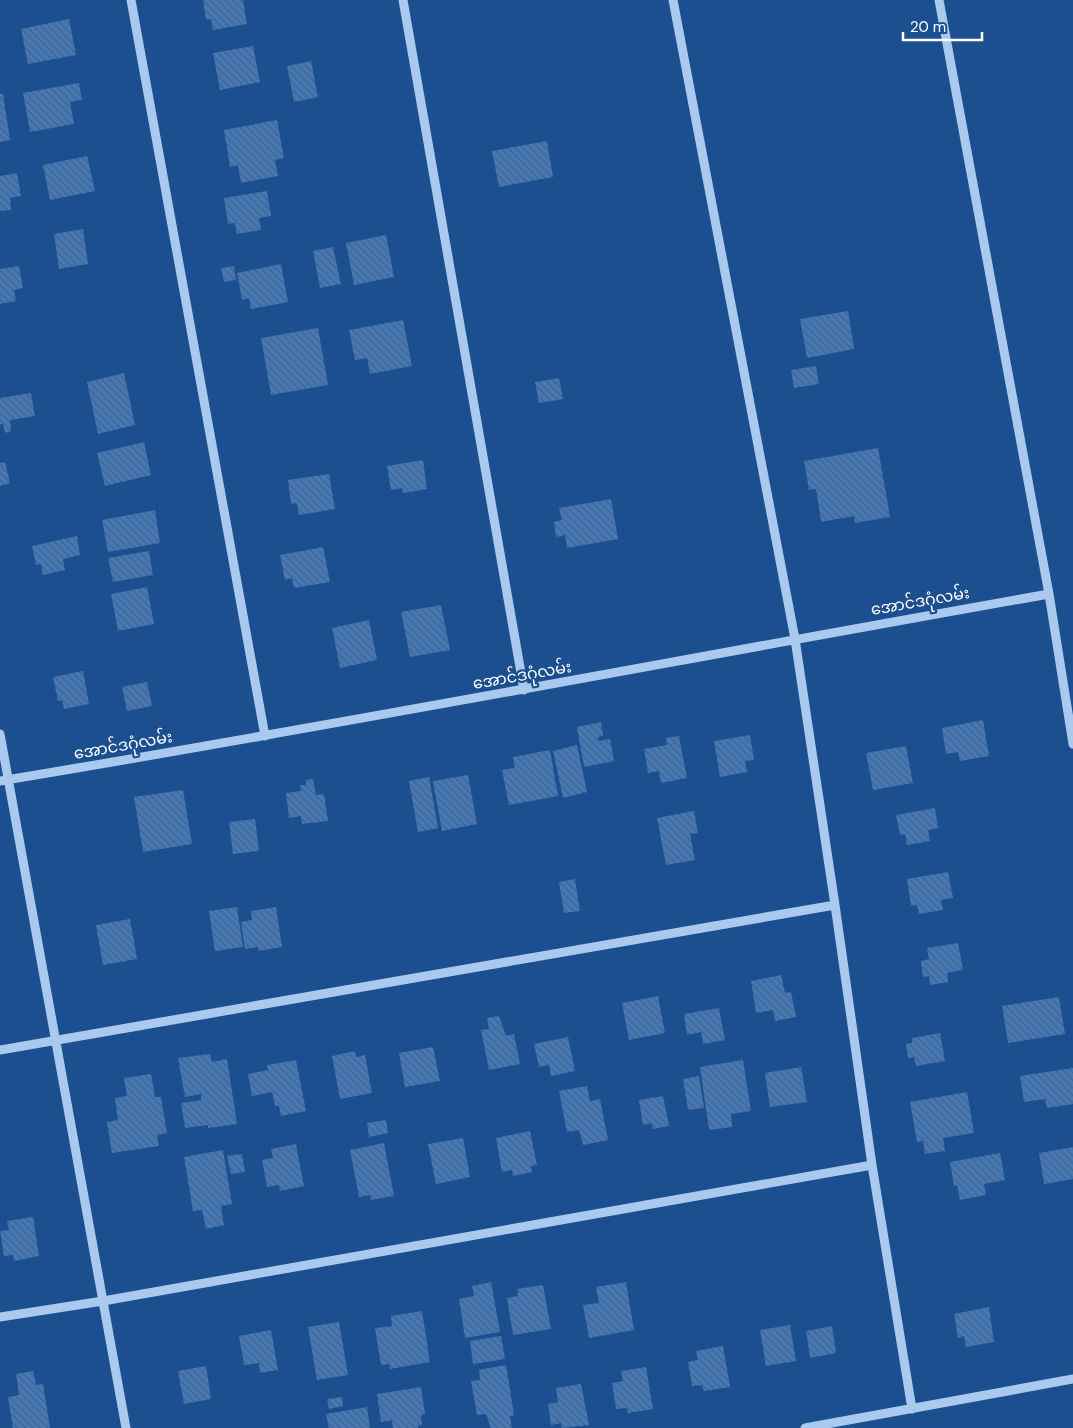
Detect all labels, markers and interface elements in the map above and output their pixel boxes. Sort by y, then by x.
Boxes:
scale bar [903,10,982,42]
text: 20 m [910,17,946,37]
street label: အောင်ဒဂုံလမ်း [869,581,972,624]
street label: အောင်ဒဂုံလမ်း [471,655,574,698]
street label: အောင်ဒဂုံလမ်း [72,725,175,768]

